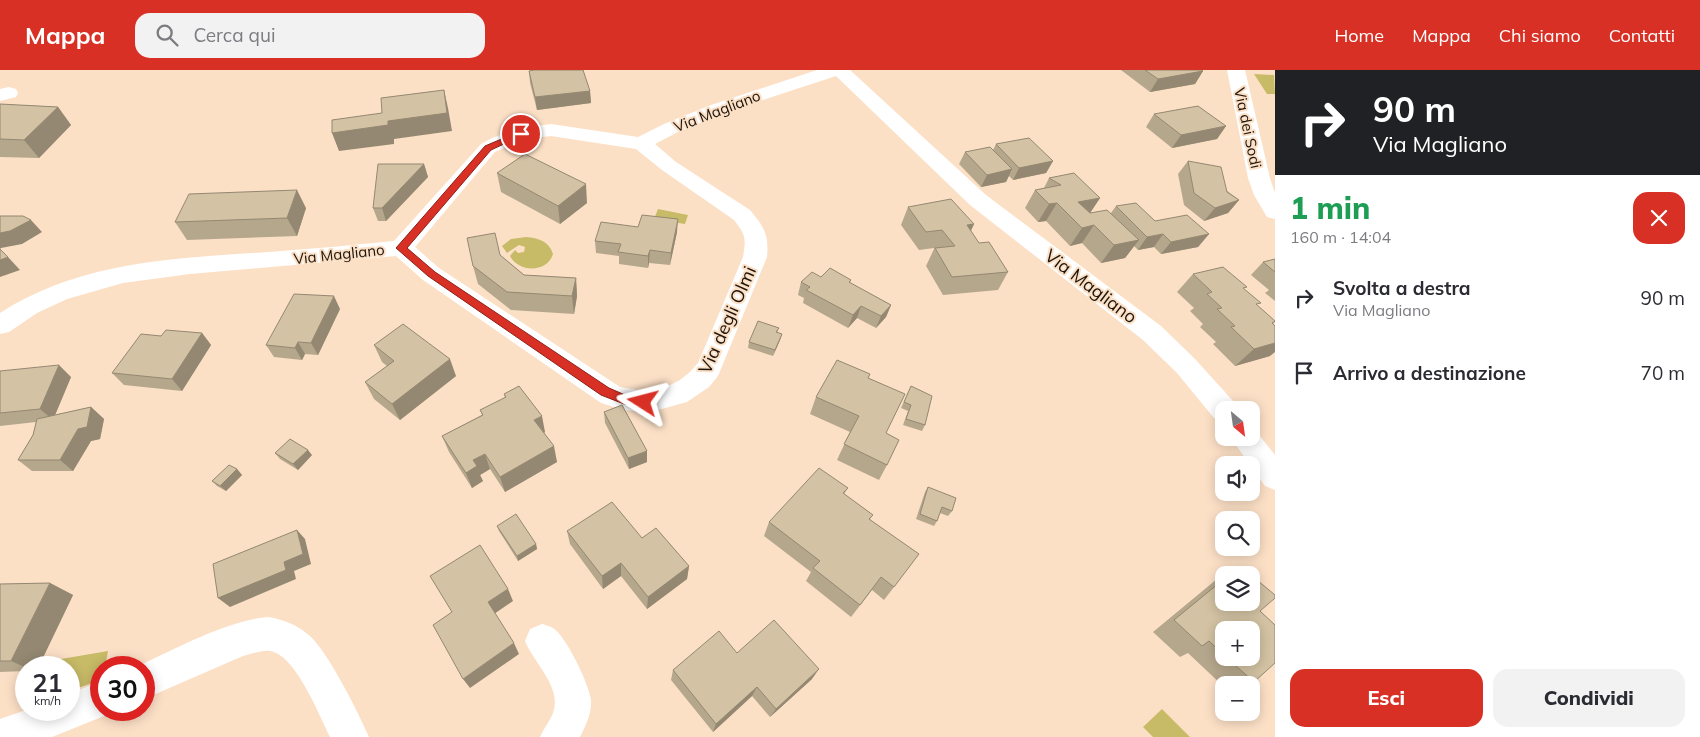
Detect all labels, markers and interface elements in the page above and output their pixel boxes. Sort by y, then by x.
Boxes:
search box [135,13,485,58]
text: Mappa [25,20,105,50]
icon: search [153,21,181,49]
text: Cerca qui [193,23,275,47]
text: Home [1334,24,1384,47]
text: Mappa [1412,24,1471,47]
text: Chi siamo [1499,24,1581,47]
text: Contatti [1609,24,1675,47]
street label: Via Magliano [671,86,763,136]
street label: Via dei Sodi [1230,86,1266,170]
text: 90 m [1373,87,1456,131]
icon: right [1290,90,1355,155]
pin [500,113,542,155]
icon: arrive [507,120,535,148]
text: Via Magliano [1373,130,1507,158]
text: 1 min [1290,189,1370,227]
button: close [1633,192,1685,244]
text: 160 m · 14:04 [1290,227,1391,247]
street label: Via Magliano [293,240,385,268]
street label: Via Magliano [1040,244,1142,328]
street label: Via degli Olmi [693,263,761,377]
text: Svolta a destra [1333,276,1471,300]
icon: right [1290,284,1318,312]
text: 90 m [1641,286,1685,310]
text: Via Magliano [1333,300,1430,320]
icon: arrive [1290,359,1318,387]
text: Arrivo a destinazione [1333,361,1526,385]
text: 70 m [1641,361,1685,385]
position arrow [616,375,668,427]
north arrow [1215,401,1260,446]
map controls [1215,401,1260,721]
button: sound [1215,456,1260,501]
button: search [1215,511,1260,556]
button: layers [1215,566,1260,611]
button: + [1215,621,1260,666]
speed limit sign: 30 [90,656,155,721]
text: 21 [32,667,63,698]
button: Esci [1290,669,1483,727]
button: Condividi [1493,669,1685,727]
button: − [1215,676,1260,721]
text: km/h [34,693,61,708]

